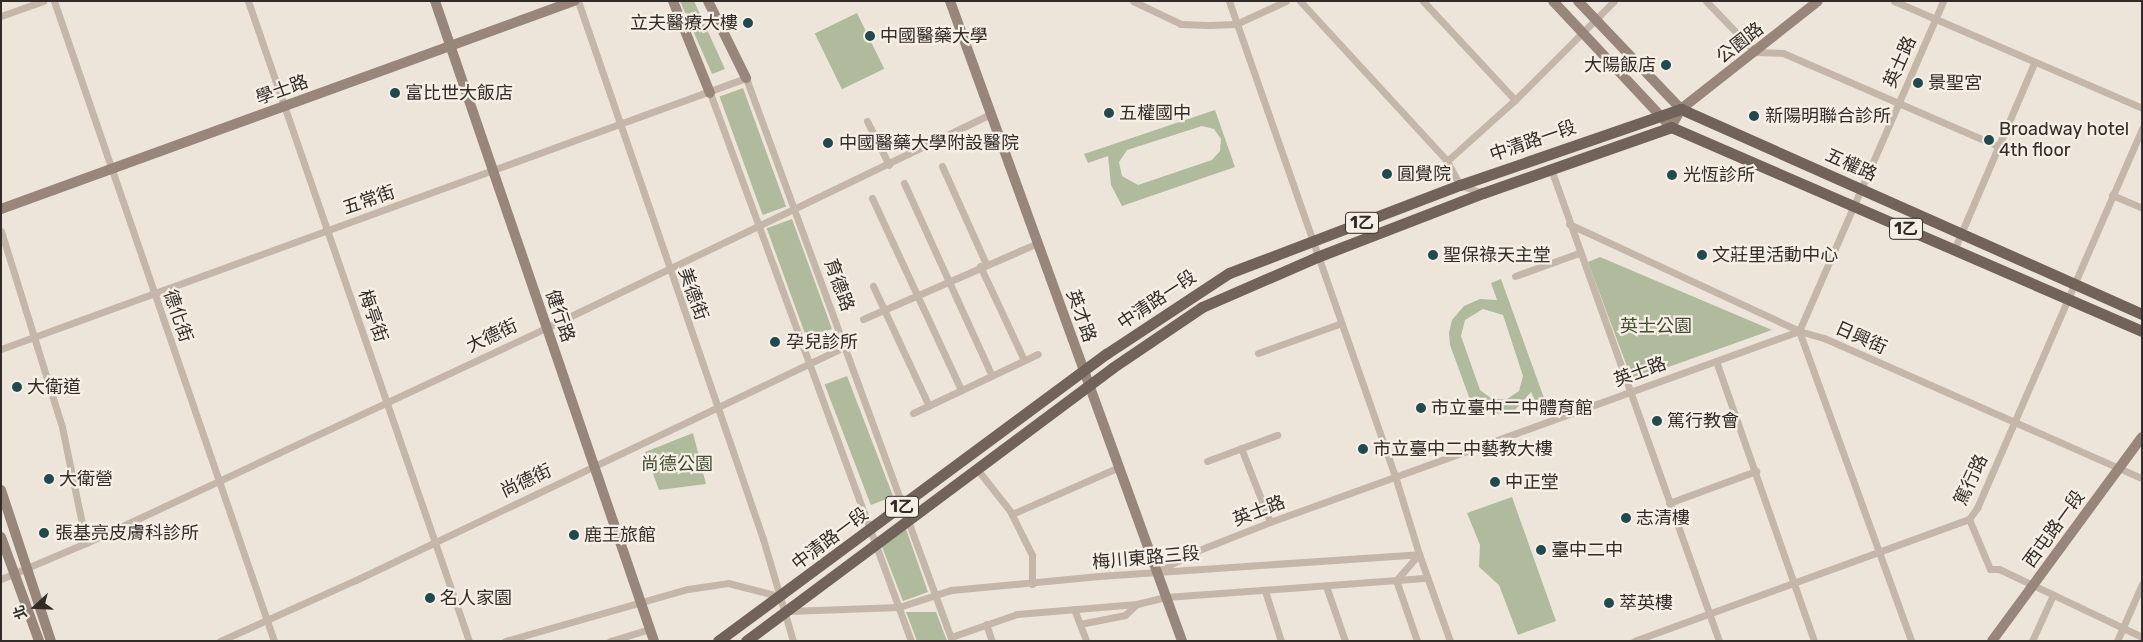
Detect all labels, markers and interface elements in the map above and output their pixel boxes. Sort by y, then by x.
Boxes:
place label: 立夫醫療大樓 [630,12,738,34]
marker: 立夫醫療大樓 [742,17,754,29]
street label: 公園路 [1712,18,1768,68]
place label: 中國醫藥大學 [880,25,988,47]
marker: 中國醫藥大學 [864,30,876,42]
street label: 英士路 [1879,33,1921,91]
place label: 大陽飯店 [1584,54,1656,76]
marker: 大陽飯店 [1660,59,1672,71]
street label: 學士路 [253,71,311,109]
place label: 景聖宮 [1928,72,1982,94]
marker: 景聖宮 [1912,77,1924,89]
place label: 富比世大飯店 [405,82,513,104]
marker: 富比世大飯店 [389,87,401,99]
place label: 五權國中 [1119,102,1191,124]
place label: 新陽明聯合診所 [1765,105,1891,127]
marker: 五權國中 [1103,107,1115,119]
marker: 新陽明聯合診所 [1747,109,1761,123]
street label: 中清路一段 [1487,116,1579,166]
place label: Broadway hotel 4th floor [1999,119,2130,162]
place label: 中國醫藥大學附設醫院 [839,132,1019,154]
marker: Broadway hotel 4th floor [1983,134,1995,146]
marker: 中國醫藥大學附設醫院 [821,136,835,150]
street label: 五權路 [1822,144,1880,186]
place label: 圓覺院 [1397,163,1451,185]
place label: 光恆診所 [1683,164,1755,186]
marker: 圓覺院 [1381,168,1393,180]
marker: 光恆診所 [1665,168,1679,182]
street label: 五常街 [340,181,398,219]
road number: 1乙 [1344,210,1380,237]
road number: 1乙 [1888,215,1924,242]
place label: 聖保祿天主堂 [1443,244,1551,266]
place label: 文莊里活動中心 [1712,244,1838,266]
marker: 聖保祿天主堂 [1427,249,1439,261]
marker: 文莊里活動中心 [1696,249,1708,261]
street label: 育德路 [820,256,858,314]
street label: 美德街 [674,265,712,323]
street label: 中清路一段 [1114,266,1200,334]
street label: 德化街 [159,287,197,345]
street label: 梅亭街 [354,287,392,345]
street label: 健行路 [541,287,579,345]
street label: 英才路 [1062,287,1100,345]
street label: 大德街 [463,315,521,357]
park label: 英士公園 [1620,315,1692,337]
street label: 日興街 [1832,317,1890,359]
place label: 孕兒診所 [786,331,858,353]
marker: 孕兒診所 [768,335,782,349]
street label: 英士路 [1611,353,1669,391]
place label: 大衛道 [27,376,81,398]
marker: 大衛道 [11,381,23,393]
place label: 市立臺中二中體育館 [1431,397,1593,419]
marker: 市立臺中二中體育館 [1415,402,1427,414]
place label: 篤行教會 [1667,410,1739,432]
marker: 篤行教會 [1651,415,1663,427]
place label: 市立臺中二中藝教大樓 [1373,438,1553,460]
marker: 市立臺中二中藝教大樓 [1357,443,1369,455]
street label: 篤行路 [1950,451,1992,509]
park label: 尚德公園 [641,453,713,475]
street label: 尚德街 [497,460,555,502]
place label: 大衛營 [59,468,113,490]
place label: 中正堂 [1505,471,1559,493]
marker: 大衛營 [43,473,55,485]
marker: 中正堂 [1489,476,1501,488]
street label: 西屯路一段 [2019,486,2089,572]
street label: 英士路 [1230,491,1288,531]
road number: 1乙 [884,494,920,520]
street label: 中清路一段 [788,503,872,575]
place label: 志清樓 [1636,507,1690,529]
marker: 志清樓 [1620,512,1632,524]
place label: 張基亮皮膚科診所 [55,522,199,544]
place label: 鹿王旅館 [584,524,656,546]
marker: 張基亮皮膚科診所 [37,526,51,540]
marker: 鹿王旅館 [568,529,580,541]
place label: 臺中二中 [1551,539,1623,561]
street label: 梅川東路三段 [1091,543,1201,573]
marker: 臺中二中 [1535,544,1547,556]
north arrow [10,582,60,632]
place label: 名人家園 [440,587,512,609]
marker: 名人家園 [424,592,436,604]
place label: 萃英樓 [1619,592,1673,614]
marker: 萃英樓 [1603,597,1615,609]
text: 北 [10,603,31,622]

